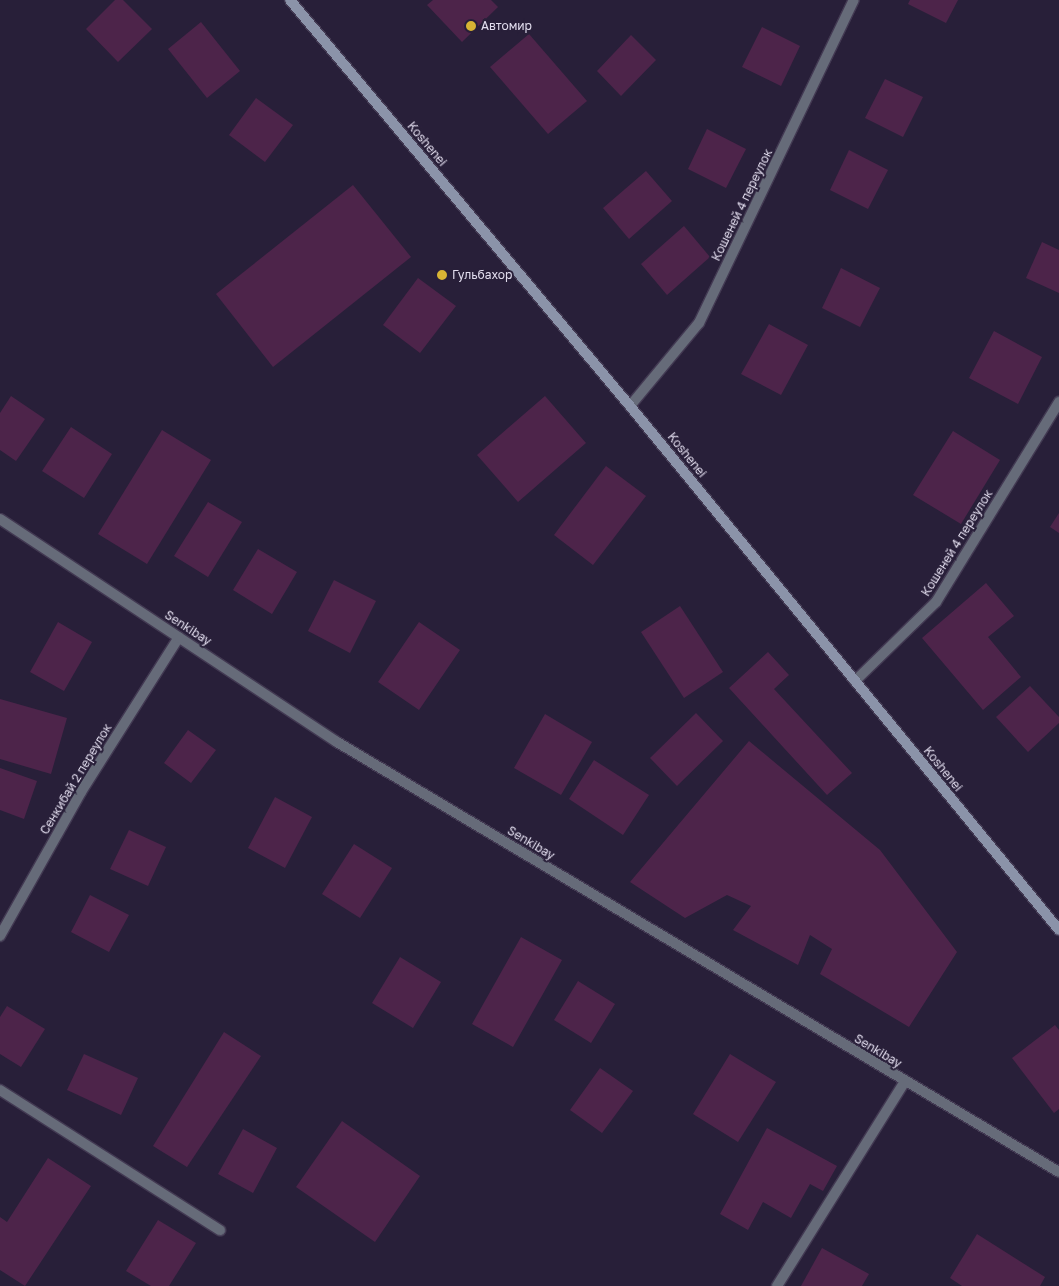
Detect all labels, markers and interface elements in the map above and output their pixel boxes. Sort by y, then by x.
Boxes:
place label: Автомир [481,19,532,33]
marker: Автомир [465,20,477,32]
street label: Koshenei [404,119,450,169]
street label: Кошеней 4 переулок [709,147,775,263]
place label: Гульбахор [452,268,512,282]
marker: Гульбахор [436,269,448,281]
street label: Koshenei [665,430,709,480]
street label: Кошеней 4 переулок [918,487,996,599]
street label: Senkibay [162,608,214,648]
street label: Сенкибай 2 переулок [37,721,115,837]
street label: Koshenei [921,744,965,794]
street label: Senkibay [505,823,557,863]
street label: Senkibay [852,1031,904,1071]

